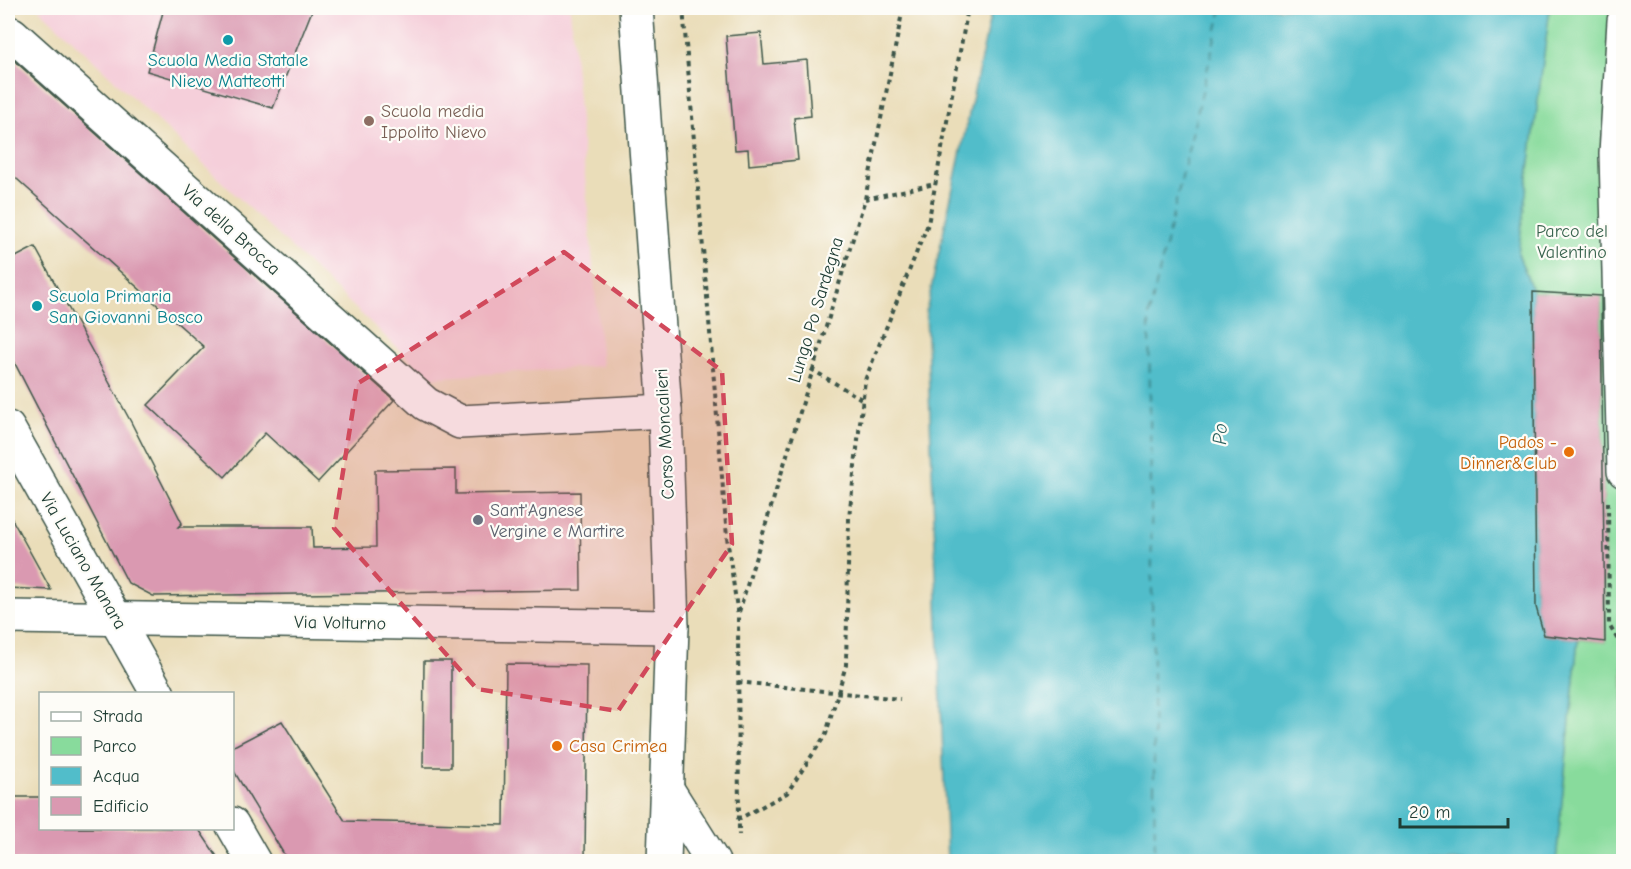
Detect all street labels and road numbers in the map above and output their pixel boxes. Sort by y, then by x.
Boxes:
street label: Via della Brocca [178,180,284,280]
street label: Lungo Po Sardegna [784,235,848,385]
street label: Corso Moncalieri [651,368,679,500]
street label: Via Luciano Manara [35,489,131,633]
street label: Via Volturno [294,612,386,634]

